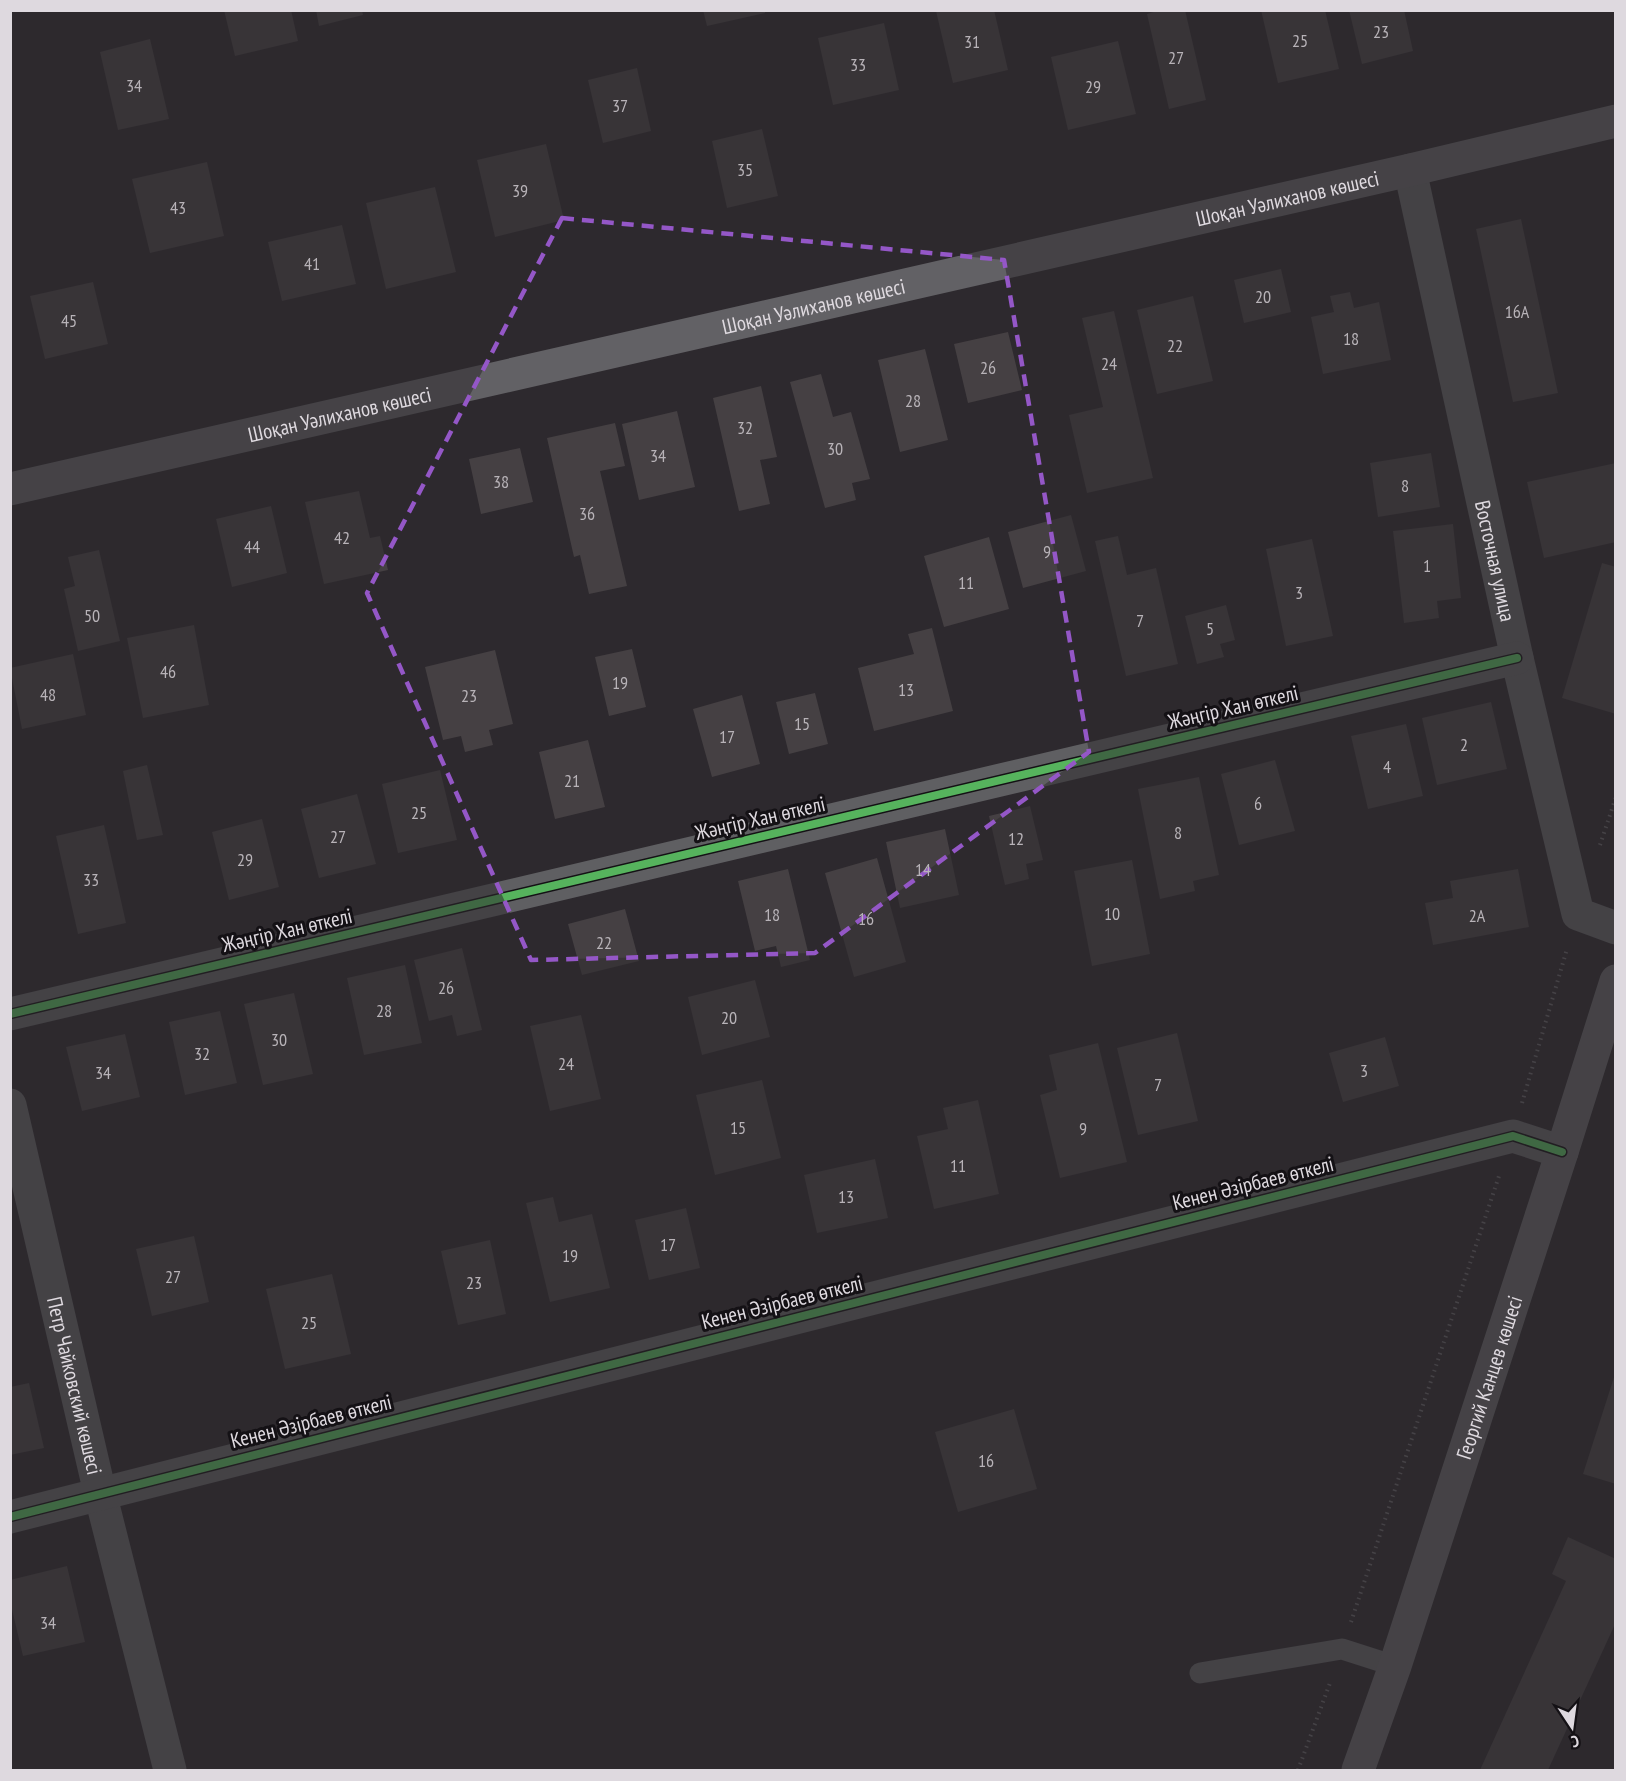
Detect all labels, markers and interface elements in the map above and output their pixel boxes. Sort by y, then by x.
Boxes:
house number: 23 [1373,20,1389,43]
house number: 25 [1292,29,1308,52]
house number: 31 [964,30,980,53]
house number: 27 [1168,46,1184,69]
house number: 33 [850,53,866,76]
house number: 34 [126,74,142,97]
house number: 29 [1085,75,1101,98]
house number: 37 [612,94,628,117]
house number: 35 [737,158,753,181]
street label: Шоқан Уәлиханов көшесі [1193,164,1381,232]
house number: 39 [512,179,528,202]
house number: 43 [170,196,186,219]
house number: 41 [304,252,320,275]
street label: Шоқан Уәлиханов көшесі [719,272,908,340]
house number: 20 [1255,285,1271,308]
house number: 16А [1505,300,1530,323]
house number: 45 [61,309,77,332]
house number: 18 [1343,327,1359,350]
house number: 22 [1167,334,1183,357]
house number: 24 [1101,352,1117,375]
house number: 26 [980,356,996,379]
street label: Шоқан Уәлиханов көшесі [245,380,434,448]
house number: 28 [905,389,921,412]
house number: 32 [737,416,753,439]
house number: 30 [827,437,843,460]
house number: 34 [650,444,666,467]
house number: 38 [493,470,509,493]
house number: 8 [1401,474,1409,497]
street label: Восточная улица [1469,498,1522,624]
house number: 36 [579,502,595,525]
house number: 42 [334,526,350,549]
house number: 44 [244,535,260,558]
house number: 9 [1043,540,1051,563]
house number: 1 [1423,554,1431,577]
house number: 11 [958,571,974,594]
house number: 3 [1295,581,1303,604]
house number: 50 [84,604,100,627]
house number: 7 [1136,609,1144,632]
house number: 5 [1206,617,1214,640]
house number: 46 [160,660,176,683]
house number: 19 [612,671,628,694]
house number: 13 [898,678,914,701]
street label: Жәңгір Хан өткелі [1164,679,1301,735]
house number: 48 [40,683,56,706]
house number: 23 [461,684,477,707]
house number: 15 [794,712,810,735]
house number: 17 [719,725,735,748]
house number: 2 [1460,733,1468,756]
house number: 4 [1383,755,1391,778]
house number: 21 [564,769,580,792]
street label: Жәңгір Хан өткелі [691,790,828,846]
house number: 6 [1254,792,1262,815]
house number: 25 [411,801,427,824]
house number: 8 [1174,821,1182,844]
house number: 27 [330,825,346,848]
house number: 12 [1008,827,1024,850]
house number: 29 [237,848,253,871]
house number: 14 [915,858,931,881]
house number: 33 [83,868,99,891]
street label: Жәңгір Хан өткелі [218,902,355,958]
house number: 10 [1104,902,1120,925]
house number: 18 [764,903,780,926]
house number: 2А [1469,904,1486,927]
house number: 16 [858,907,874,930]
house number: 22 [596,931,612,954]
house number: 26 [438,976,454,999]
house number: 28 [376,999,392,1022]
house number: 20 [721,1006,737,1029]
house number: 30 [271,1028,287,1051]
house number: 32 [194,1042,210,1065]
house number: 24 [558,1052,574,1075]
house number: 3 [1360,1059,1368,1082]
house number: 34 [95,1061,111,1084]
house number: 7 [1154,1073,1162,1096]
house number: 15 [730,1116,746,1139]
house number: 9 [1079,1117,1087,1140]
street label: Кенен Әзірбаев өткелі [1170,1150,1336,1216]
house number: 11 [950,1154,966,1177]
house number: 13 [838,1185,854,1208]
house number: 17 [660,1233,676,1256]
house number: 19 [562,1244,578,1267]
house number: 27 [165,1265,181,1288]
street label: Кенен Әзірбаев өткелі [699,1269,865,1335]
house number: 23 [466,1271,482,1294]
street label: Георгий Канцев көшесі [1450,1292,1528,1462]
street label: Петр Чайковский көшесі [41,1294,109,1477]
house number: 25 [301,1311,317,1334]
street label: Кенен Әзірбаев өткелі [228,1388,394,1454]
house number: 16 [978,1449,994,1472]
house number: 34 [40,1611,56,1634]
north arrow [1542,1697,1602,1757]
text: С [1569,1731,1581,1752]

